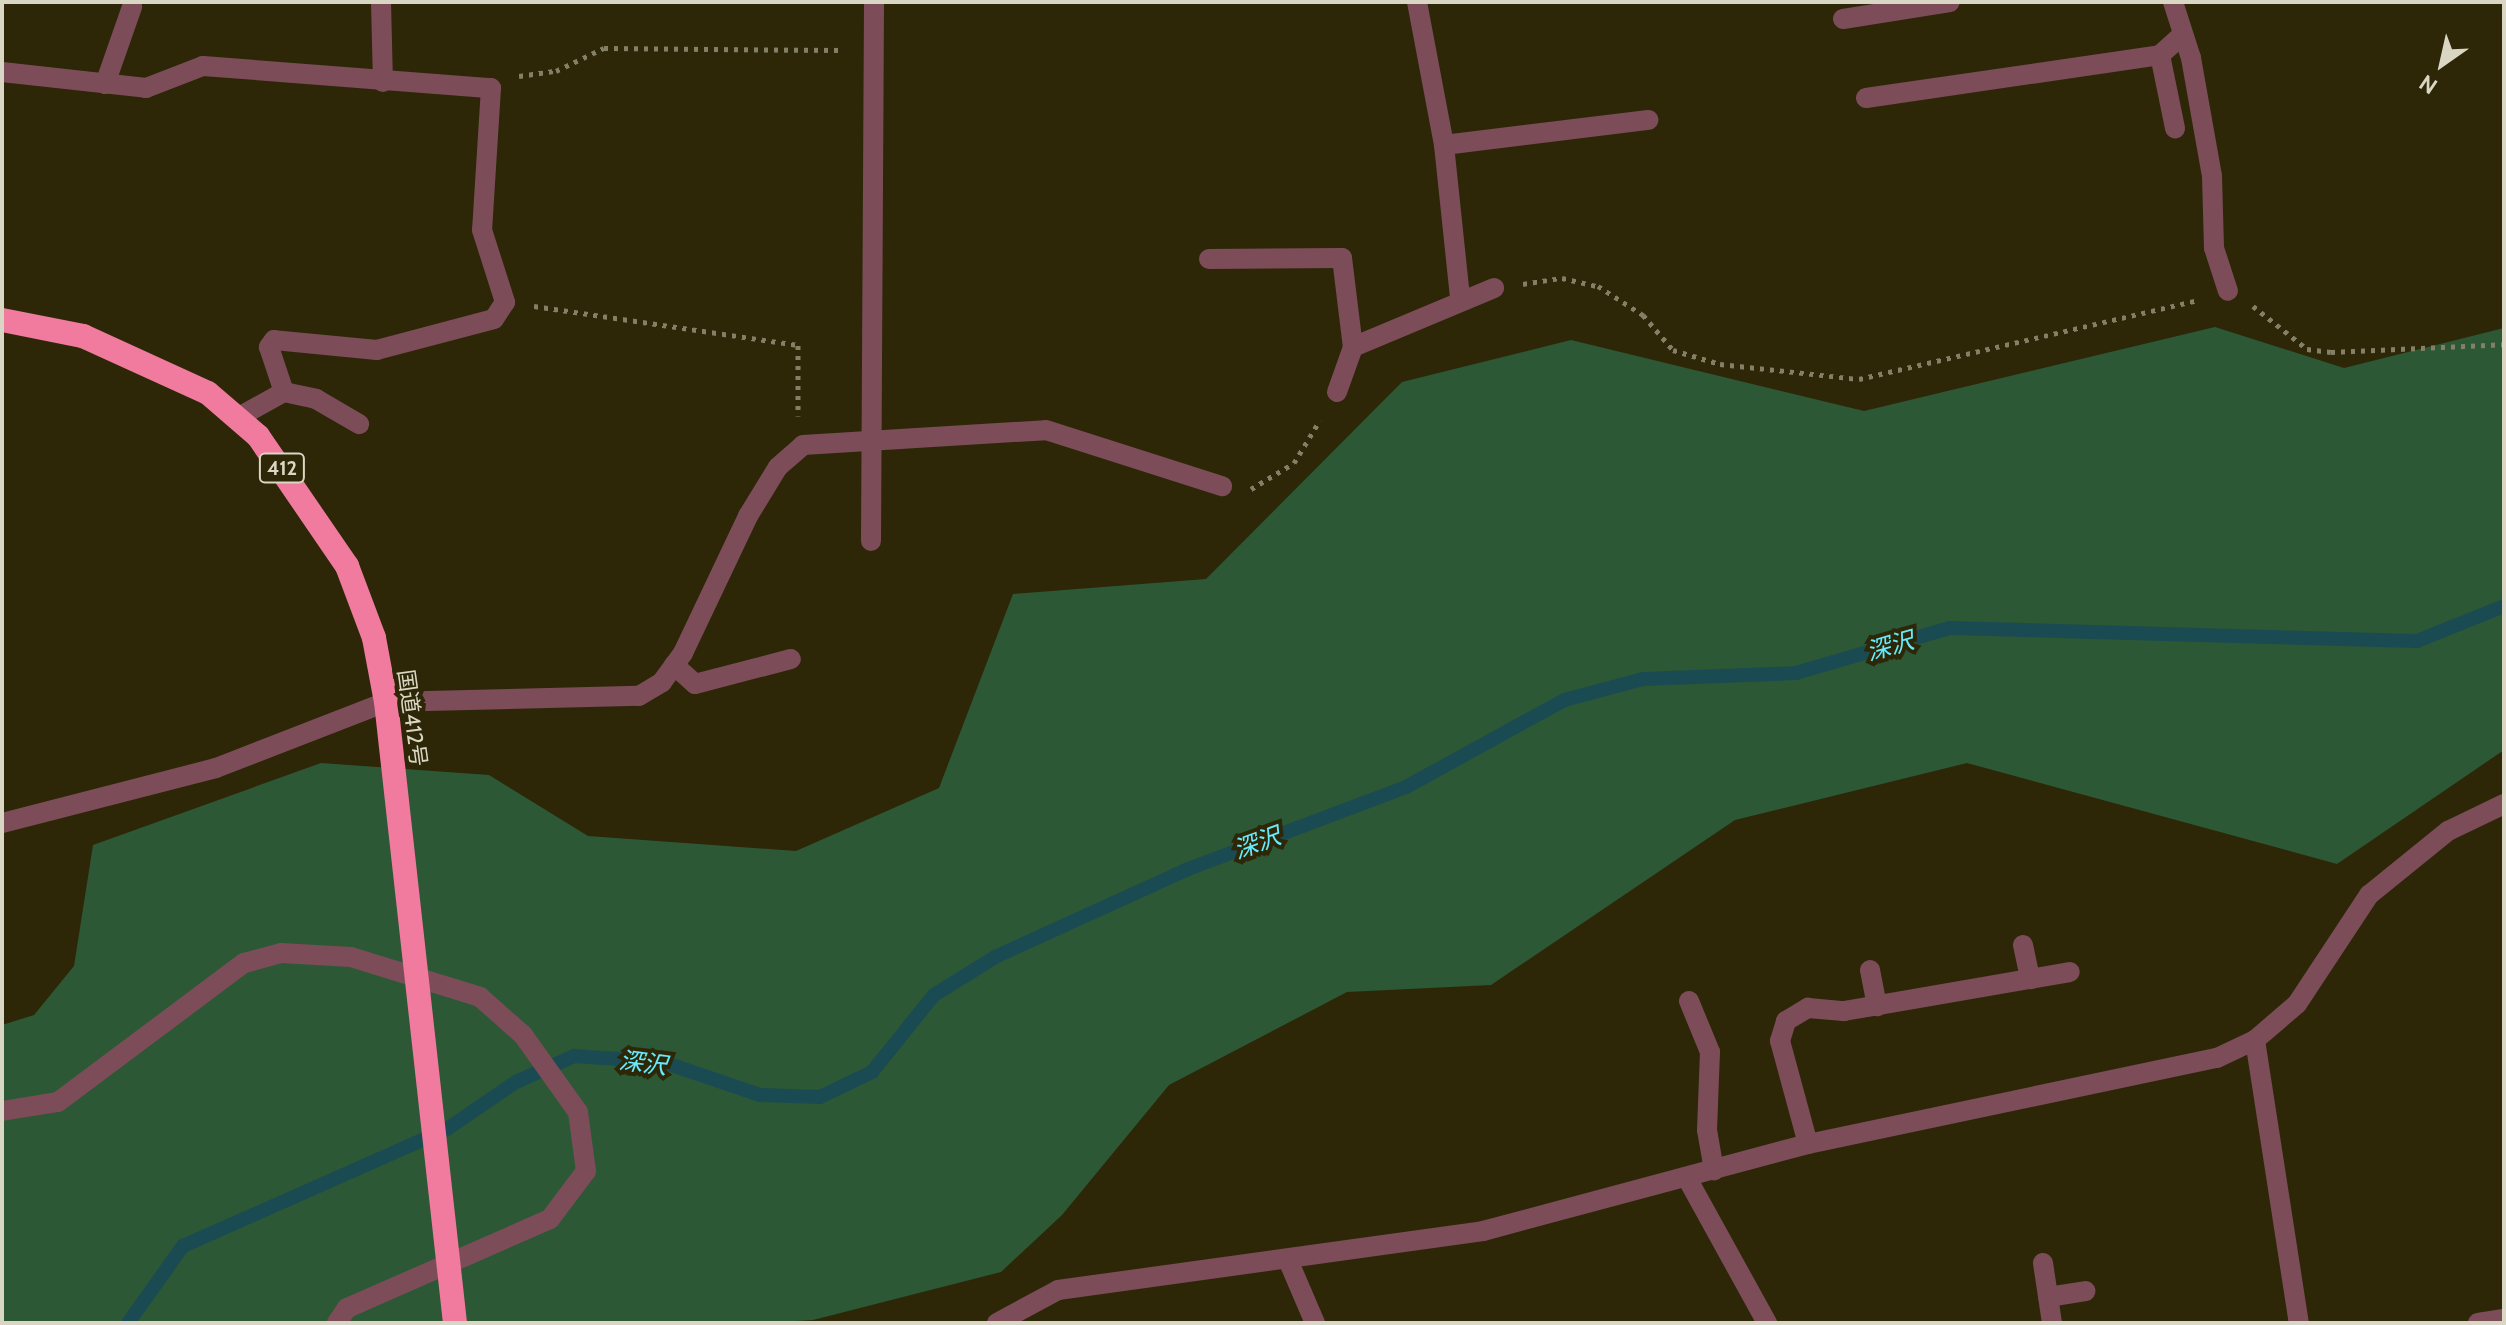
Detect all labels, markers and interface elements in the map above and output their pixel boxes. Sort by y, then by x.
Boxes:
north arrow [2402,24,2482,104]
text: N [2414,69,2442,100]
road number: 412 [258,452,306,484]
water label: 深沢 [1863,626,1917,666]
street label: 国道412号 [392,668,432,768]
water label: 深沢 [1230,821,1284,865]
water label: 深沢 [617,1046,669,1080]

